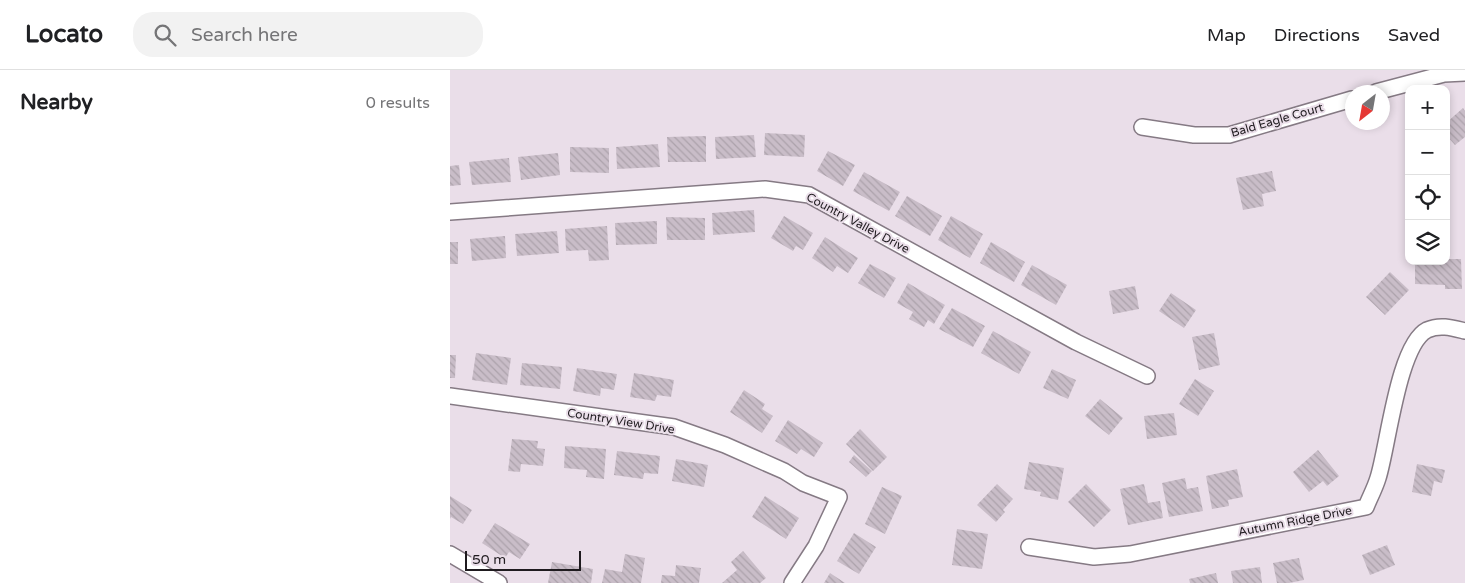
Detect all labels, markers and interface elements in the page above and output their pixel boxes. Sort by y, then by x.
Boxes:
search box [133,12,483,57]
text: Locato [25,20,103,49]
icon: search [151,21,179,49]
text: Search here [191,24,298,46]
text: Map [1207,24,1246,46]
text: Directions [1274,24,1360,46]
text: Saved [1388,24,1440,46]
north arrow [1345,85,1390,130]
map controls [1405,85,1450,265]
button: + [1405,85,1450,130]
text: Nearby [20,90,93,115]
text: 0 results [366,93,430,113]
street label: Bald Eagle Court [1229,100,1325,140]
button: − [1405,130,1450,175]
button: locate [1405,175,1450,220]
street label: Country Valley Drive [804,190,912,256]
button: layers [1405,220,1450,265]
street label: Country View Drive [566,406,676,436]
street label: Autumn Ridge Drive [1237,503,1353,539]
scale bar [465,548,581,571]
text: 50 m [472,551,506,568]

